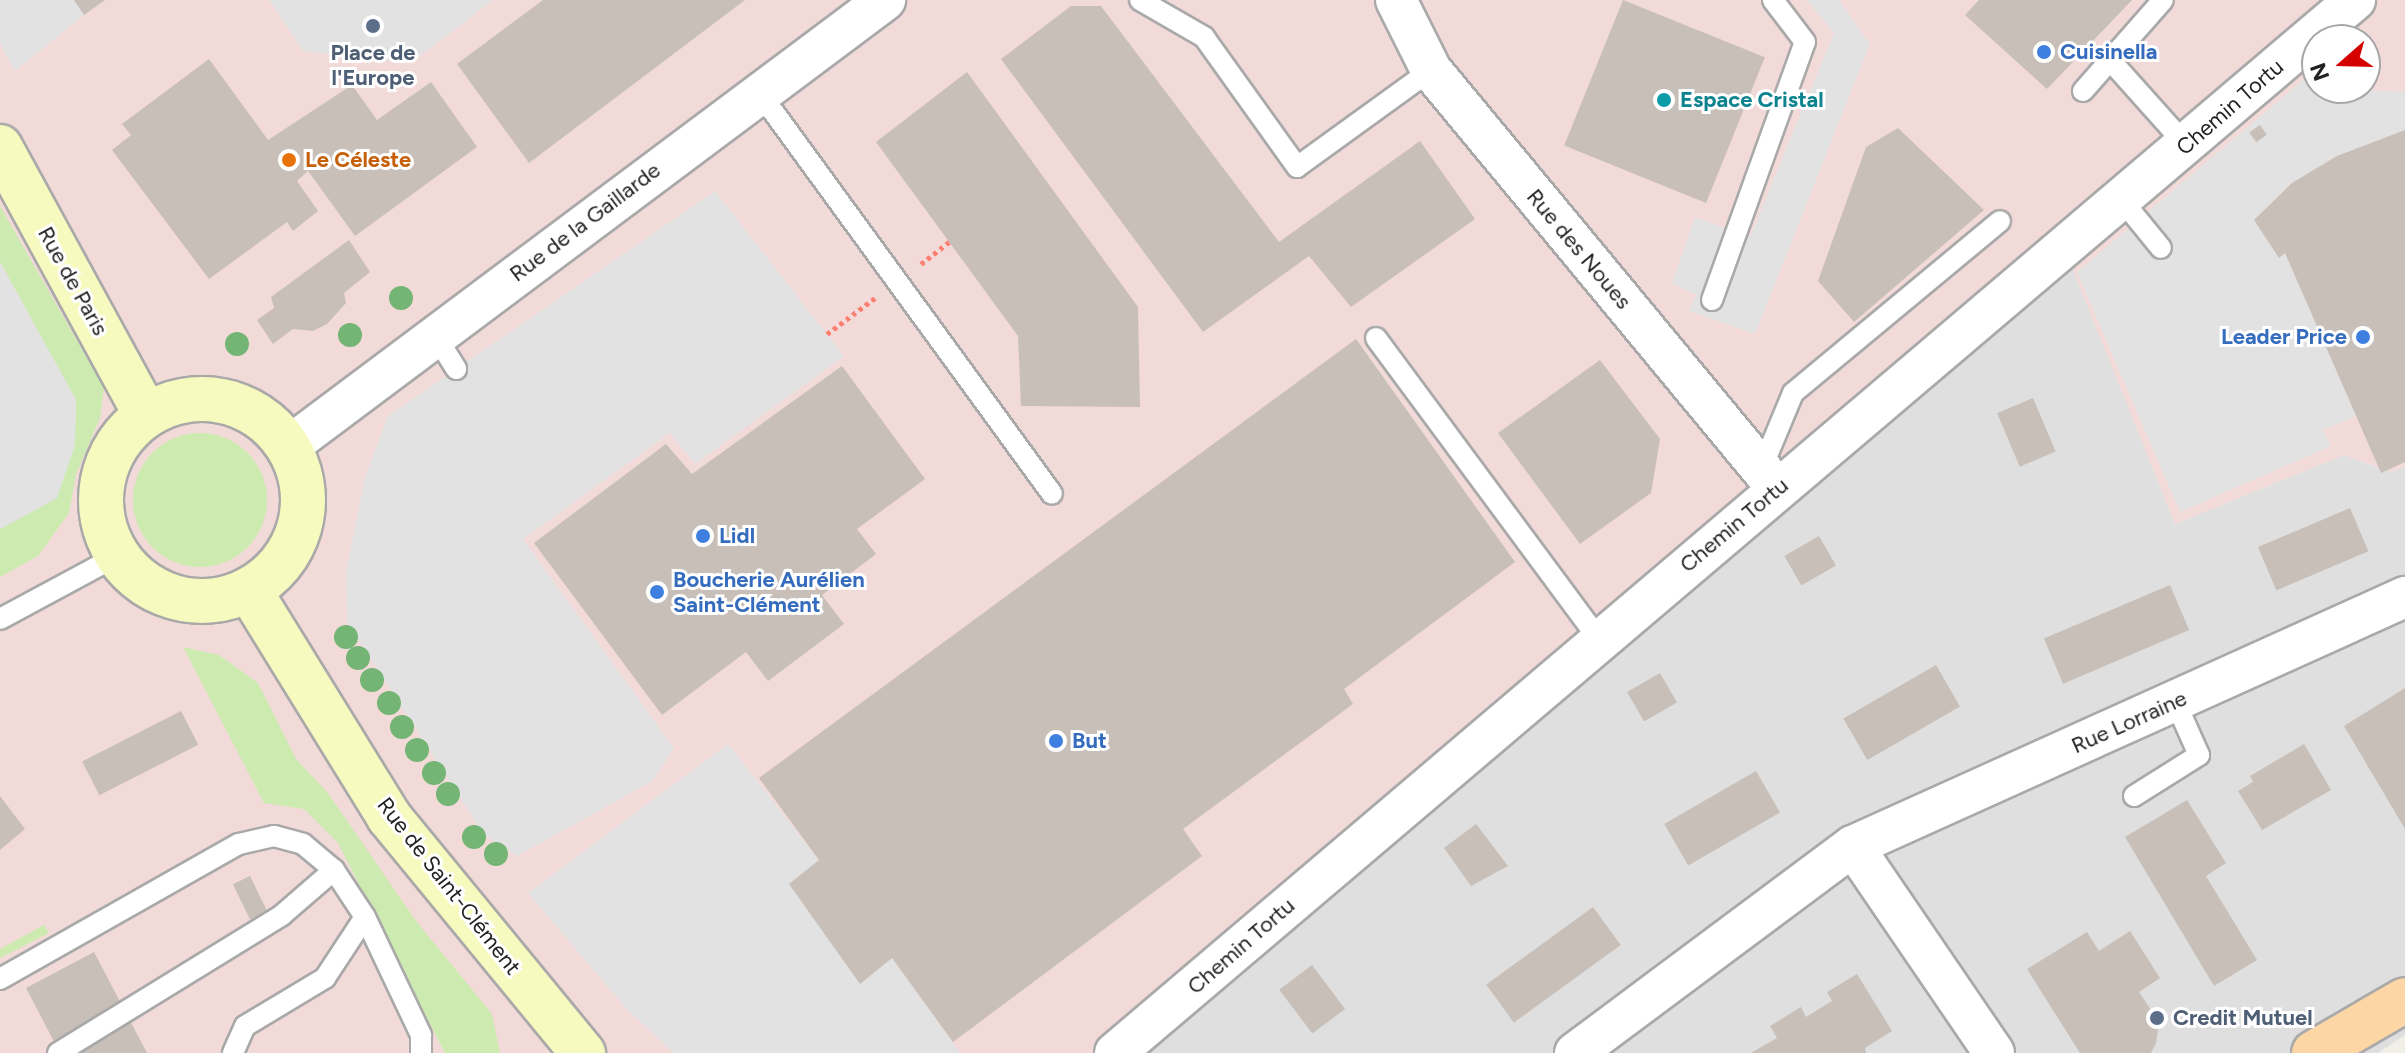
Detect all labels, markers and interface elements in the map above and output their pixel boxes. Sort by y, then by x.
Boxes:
marker: Place de l'Europe [364,17,382,35]
north arrow [2301,24,2381,104]
place label: Place de l'Europe [330,39,416,90]
place label: Cuisinella [2060,39,2157,65]
marker: Cuisinella [2035,43,2053,61]
street label: Chemin Tortu [2171,53,2289,161]
text: N [2304,59,2335,84]
place label: Espace Cristal [1680,87,1824,113]
marker: Espace Cristal [1655,91,1673,109]
place label: Le Céleste [305,147,411,173]
marker: Le Céleste [280,151,298,169]
street label: Rue de la Gaillarde [505,157,665,287]
street label: Rue des Noues [1521,184,1637,314]
street label: Rue de Paris [32,222,114,340]
place label: Leader Price [2221,324,2347,350]
marker: Leader Price [2354,328,2372,346]
street label: Chemin Tortu [1674,472,1794,578]
place label: Lidl [719,523,755,549]
marker: Lidl [694,527,712,545]
place label: Boucherie Aurélien Saint-Clément [673,566,865,618]
marker: Boucherie Aurélien Saint-Clément [648,583,666,601]
street label: Rue Lorraine [2067,685,2191,759]
place label: But [1072,728,1107,754]
marker: But [1047,732,1065,750]
street label: Rue de Saint-Clément [372,792,526,980]
street label: Chemin Tortu [1182,892,1300,1000]
place label: Credit Mutuel [2173,1005,2313,1031]
marker: Credit Mutuel [2148,1009,2166,1027]

